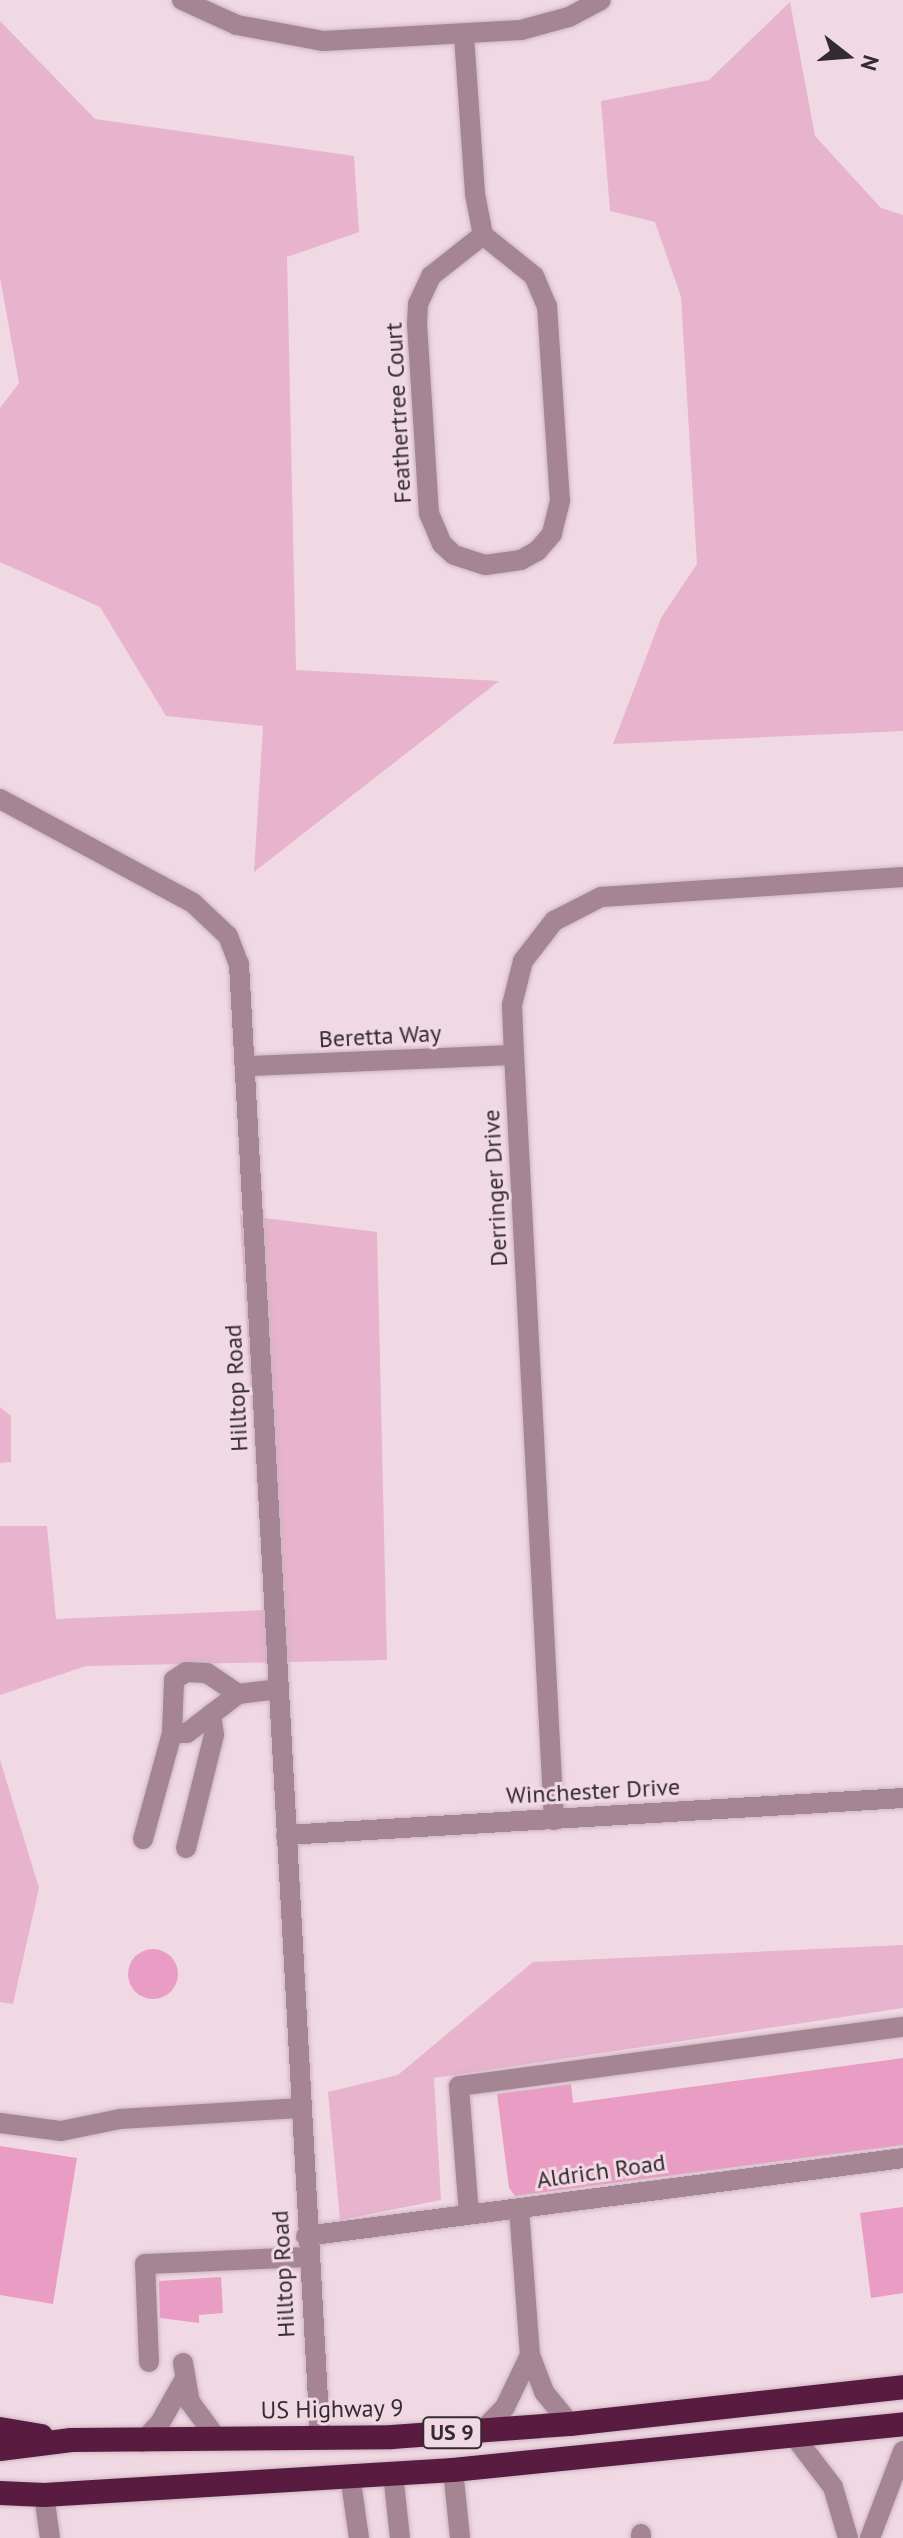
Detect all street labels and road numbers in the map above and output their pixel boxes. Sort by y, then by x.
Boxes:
street label: Feathertree Court [379,322,417,504]
street label: Beretta Way [318,1018,442,1054]
street label: Derringer Drive [477,1109,513,1267]
street label: Hilltop Road [218,1324,254,1452]
street label: Winchester Drive [505,1772,681,1810]
street label: Aldrich Road [535,2148,667,2194]
street label: Hilltop Road [265,2210,301,2338]
street label: US Highway 9 [260,2393,404,2425]
road number: US 9 [422,2415,482,2451]

